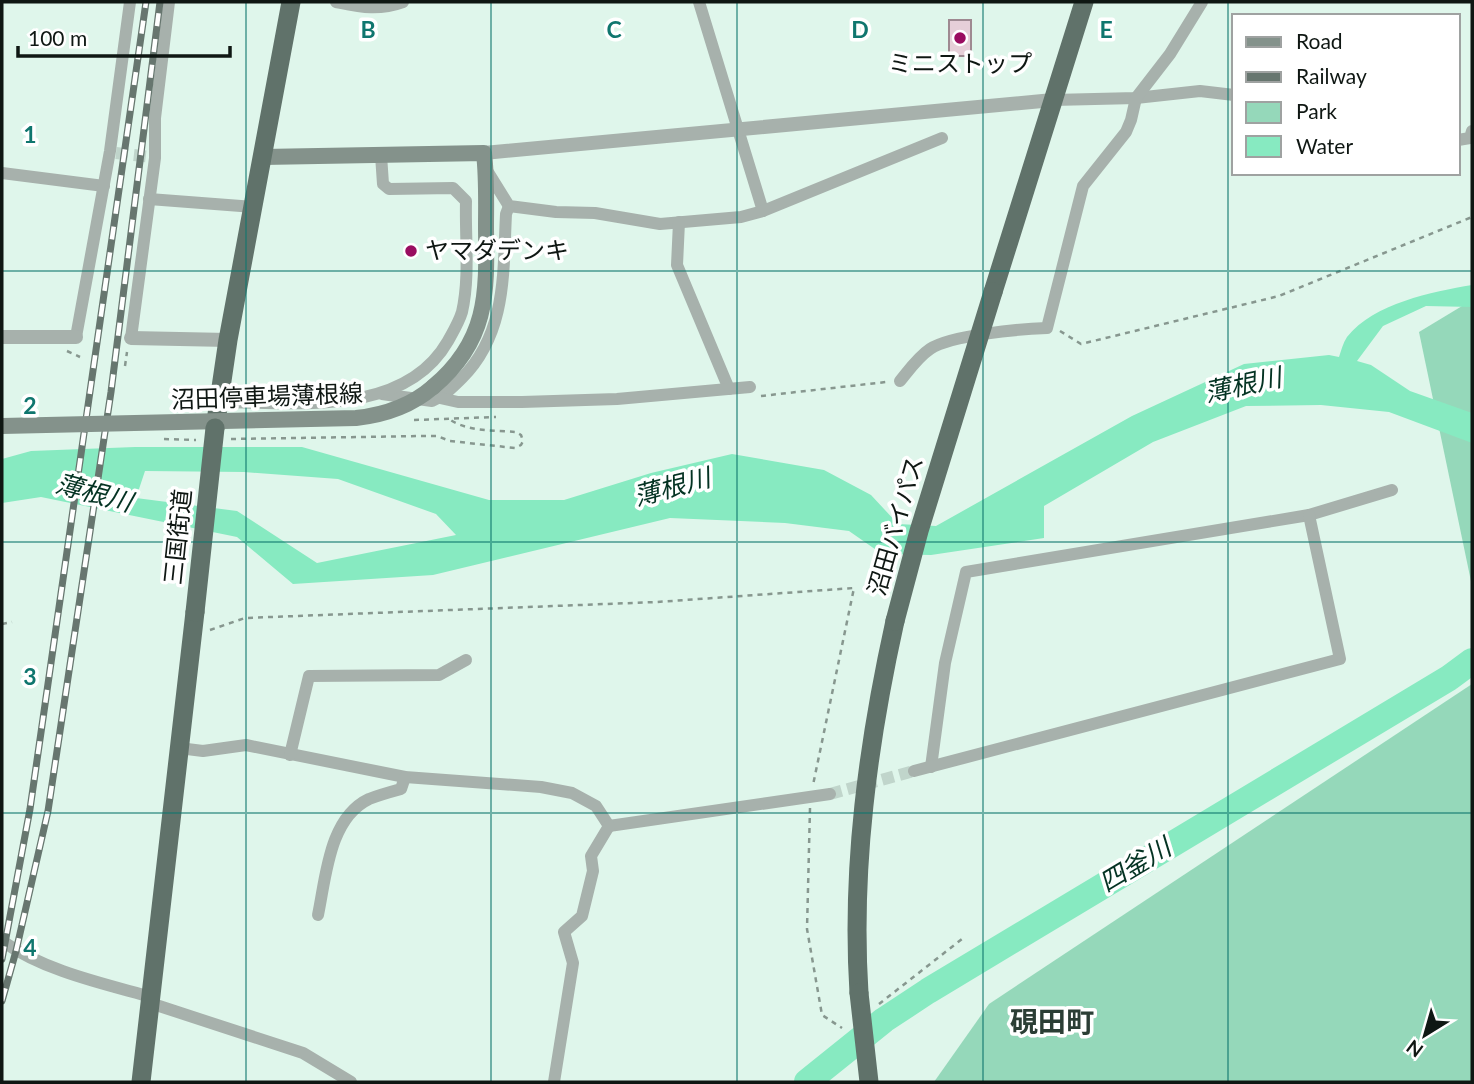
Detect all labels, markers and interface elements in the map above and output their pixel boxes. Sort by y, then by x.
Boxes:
scale bar [18,14,229,58]
legend [1232,14,1460,175]
text: B [360,15,376,43]
text: C [606,15,622,43]
text: D [851,15,869,43]
text: E [1099,15,1113,43]
text: 100 m [28,25,87,50]
text: Road [1296,28,1343,53]
marker: ミニストップ [952,30,968,46]
place label: ミニストップ [888,48,1032,77]
text: Railway [1296,63,1367,88]
text: Park [1296,98,1337,123]
text: 1 [23,120,37,148]
text: Water [1296,133,1353,158]
place label: ヤマダデンキ [425,235,569,264]
marker: ヤマダデンキ [403,243,419,259]
water label: 薄根川 [1201,360,1287,408]
street label: 沼田停車場薄根線 [171,378,363,413]
text: 2 [23,391,37,419]
street label: 沼田バイパス [861,453,928,599]
water label: 薄根川 [630,460,716,512]
water label: 薄根川 [52,466,139,518]
street label: 三国街道 [157,488,196,586]
text: 3 [23,662,37,690]
water label: 四釜川 [1093,829,1179,898]
text: 4 [23,933,37,961]
north arrow [1390,1000,1460,1070]
district label: 硯田町 [1010,1004,1094,1038]
text: N [1402,1035,1427,1063]

